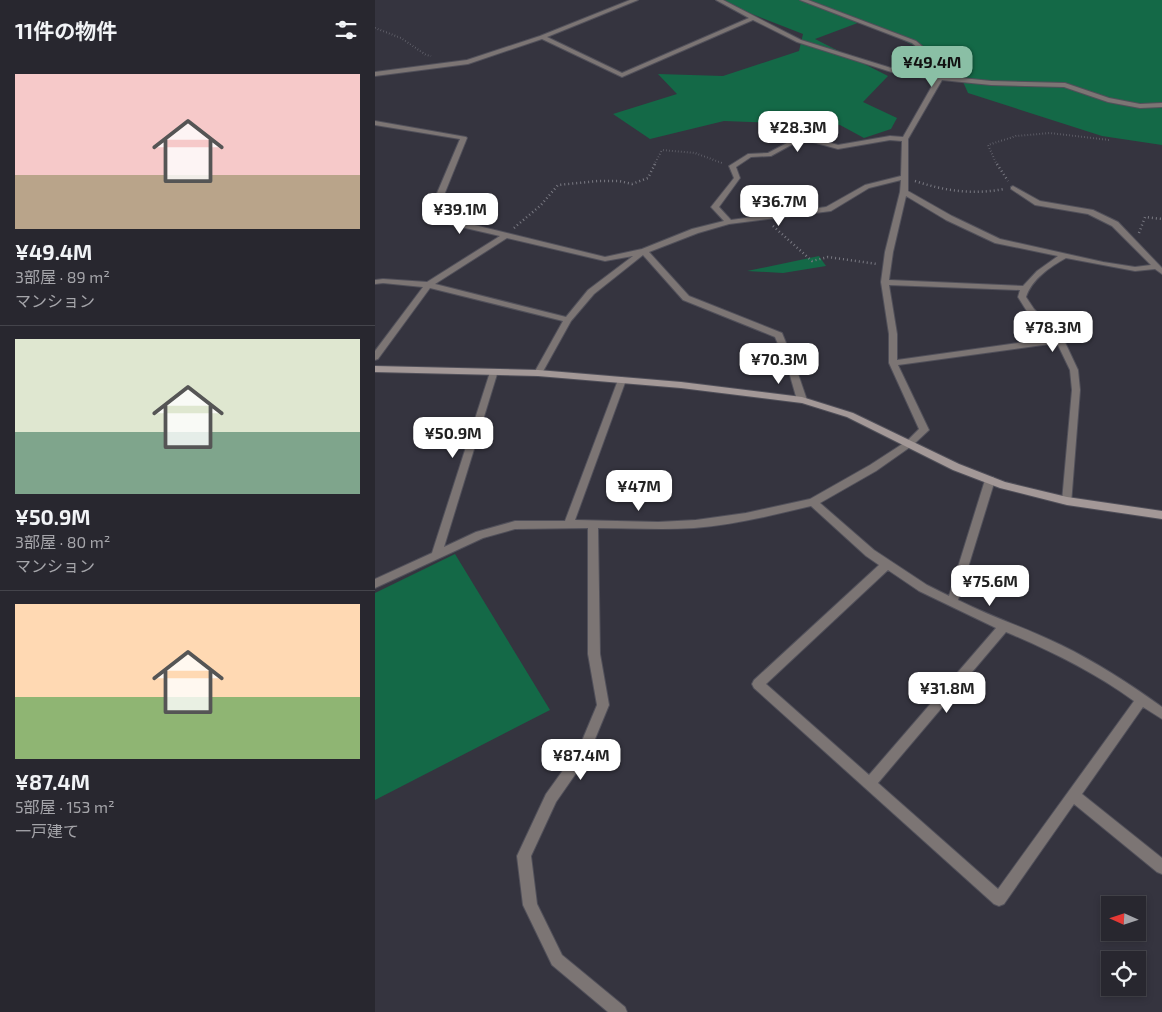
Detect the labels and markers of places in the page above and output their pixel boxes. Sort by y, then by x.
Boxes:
pin: ¥49.4M [891,46,973,88]
pin: ¥28.3M [757,110,839,153]
pin: ¥36.7M [738,184,820,227]
pin: ¥39.1M [419,192,501,235]
pin: ¥78.3M [1012,310,1094,353]
pin: ¥70.3M [738,342,820,385]
pin: ¥50.9M [412,416,494,459]
pin: ¥47M [609,470,669,512]
pin: ¥75.6M [949,564,1031,607]
pin: ¥31.8M [906,672,988,714]
pin: ¥87.4M [540,738,622,781]

